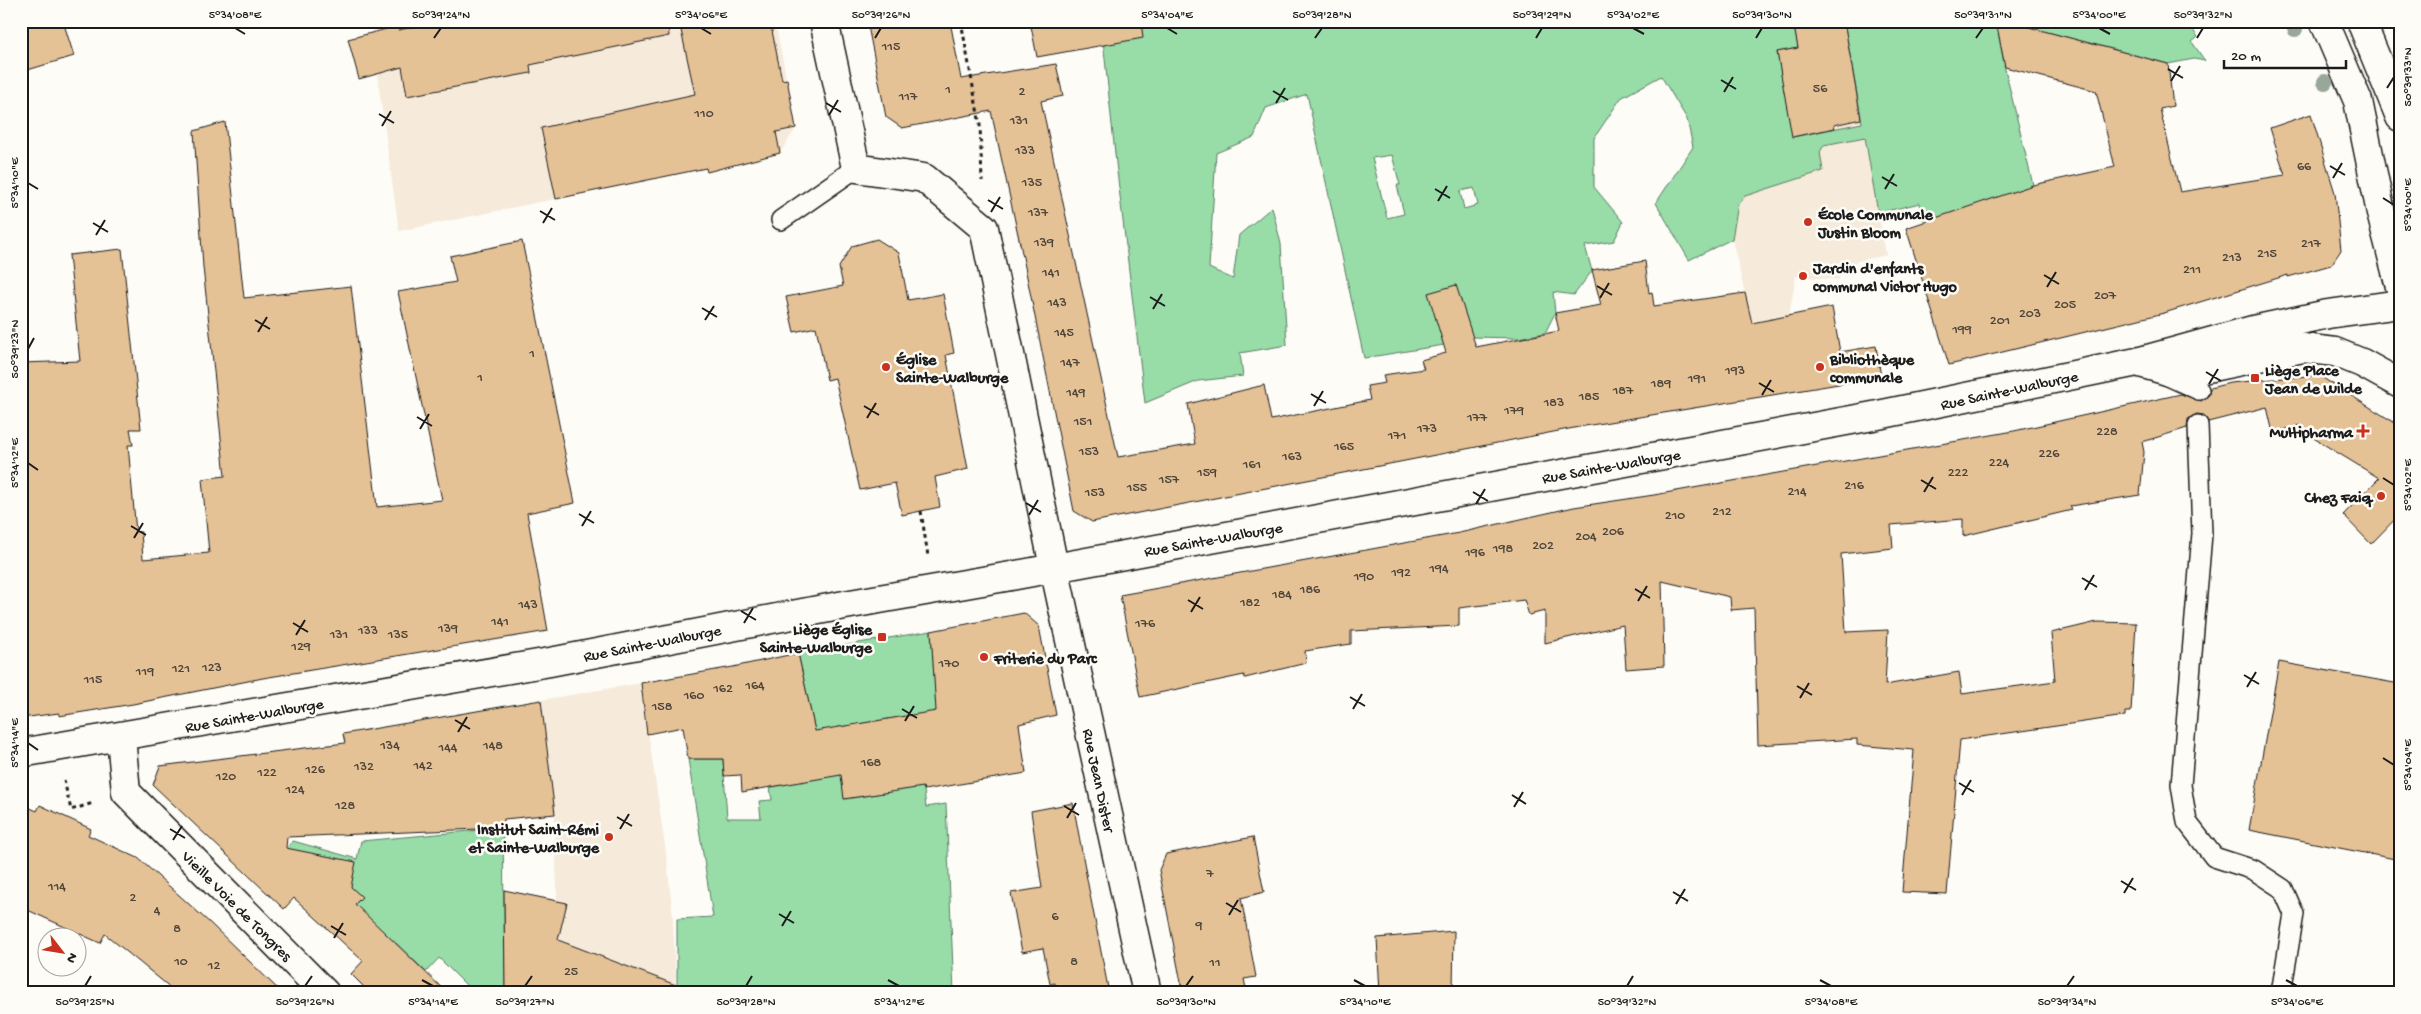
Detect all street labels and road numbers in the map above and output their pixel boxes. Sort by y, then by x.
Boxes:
street label: Rue Sainte-Walburge [1939,368,2081,416]
street label: Rue Sainte-Walburge [1541,447,1683,490]
street label: Rue Sainte-Walburge [1143,520,1285,563]
street label: Rue Sainte-Walburge [582,623,724,668]
street label: Rue Sainte-Walburge [184,696,326,739]
street label: Rue Jean Dister [1076,727,1117,835]
street label: Vieille Voie de Tongres [176,848,295,967]

